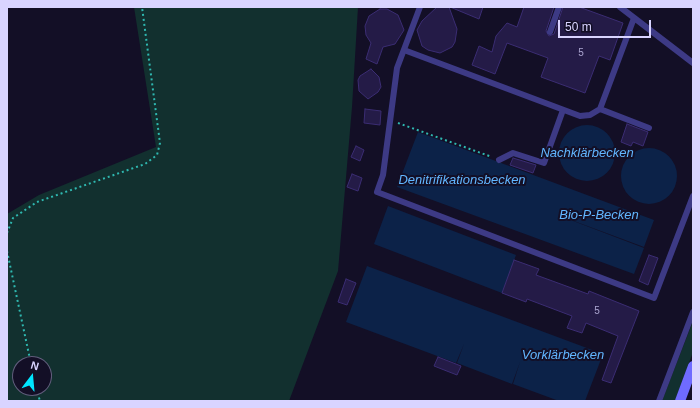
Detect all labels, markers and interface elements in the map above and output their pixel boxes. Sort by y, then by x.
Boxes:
scale bar [560,12,653,38]
text: 50 m [565,20,592,34]
house number: 5 [578,47,584,59]
water label: Nachklärbecken [540,145,634,161]
water label: Denitrifikationsbecken [398,172,526,188]
water label: Bio-P-Becken [559,207,639,223]
house number: 5 [594,305,600,317]
water label: Vorklärbecken [522,347,604,363]
north arrow [12,356,52,396]
text: N [30,359,41,372]

